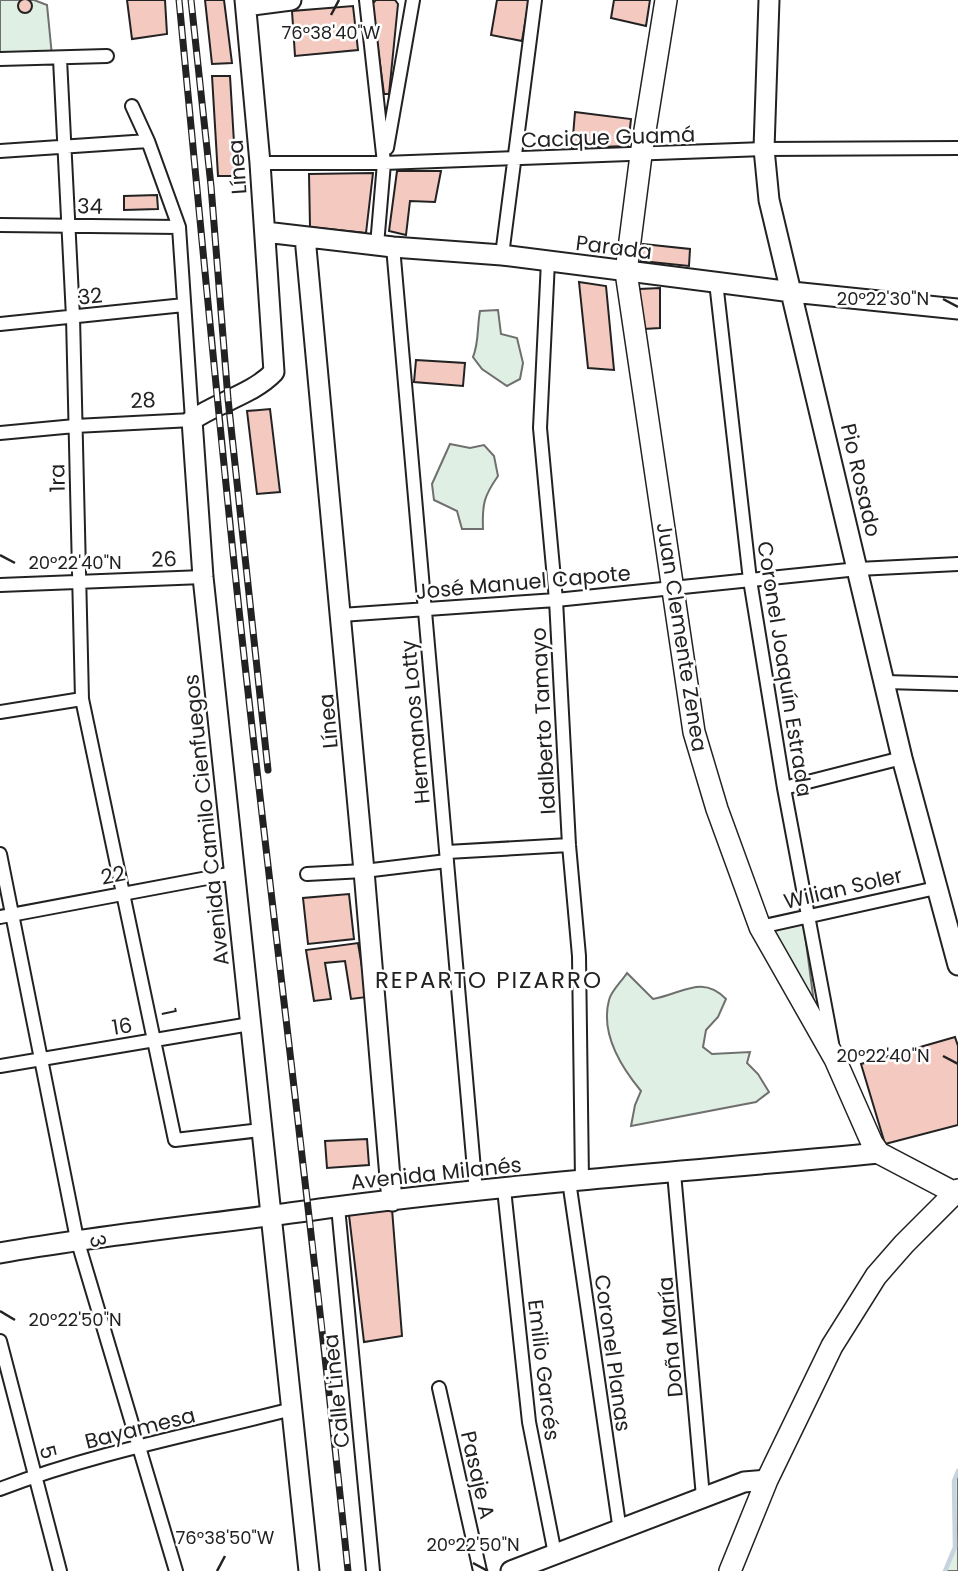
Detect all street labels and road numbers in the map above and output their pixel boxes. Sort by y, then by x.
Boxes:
street label: Cacique Guamá [520,119,696,155]
street label: Línea [221,139,253,195]
street label: 34 [77,191,103,221]
street label: Parada [574,228,654,266]
street label: 32 [76,280,104,312]
street label: 28 [130,385,156,415]
street label: Pio Rosado [834,421,888,539]
street label: 1ra [42,463,72,493]
street label: Juan Clemente Zenea [650,520,714,754]
street label: Coronel Joaquín Estrada [750,539,820,799]
street label: 26 [151,544,177,574]
street label: José Manuel Capote [414,558,632,606]
street label: Idalberto Tamayo [524,627,562,815]
street label: Hermanos Lotty [393,639,437,805]
street label: Avenida Camilo Cienfuegos [176,673,236,967]
street label: Línea [311,692,345,750]
street label: 22 [98,858,128,892]
street label: Wilian Soler [781,860,905,916]
street label: 1 [154,1006,184,1018]
street label: 16 [110,1010,134,1042]
street label: Avenida Milanés [349,1150,523,1196]
street label: 3 [82,1231,114,1251]
street label: Coronel Planas [588,1273,638,1433]
street label: Doña María [650,1275,690,1399]
street label: Emilio Garcés [521,1298,567,1442]
street label: Calle Linea [316,1333,356,1449]
street label: Bayamesa [82,1400,198,1456]
street label: Pasaje A [454,1428,502,1522]
street label: 5 [32,1442,64,1462]

